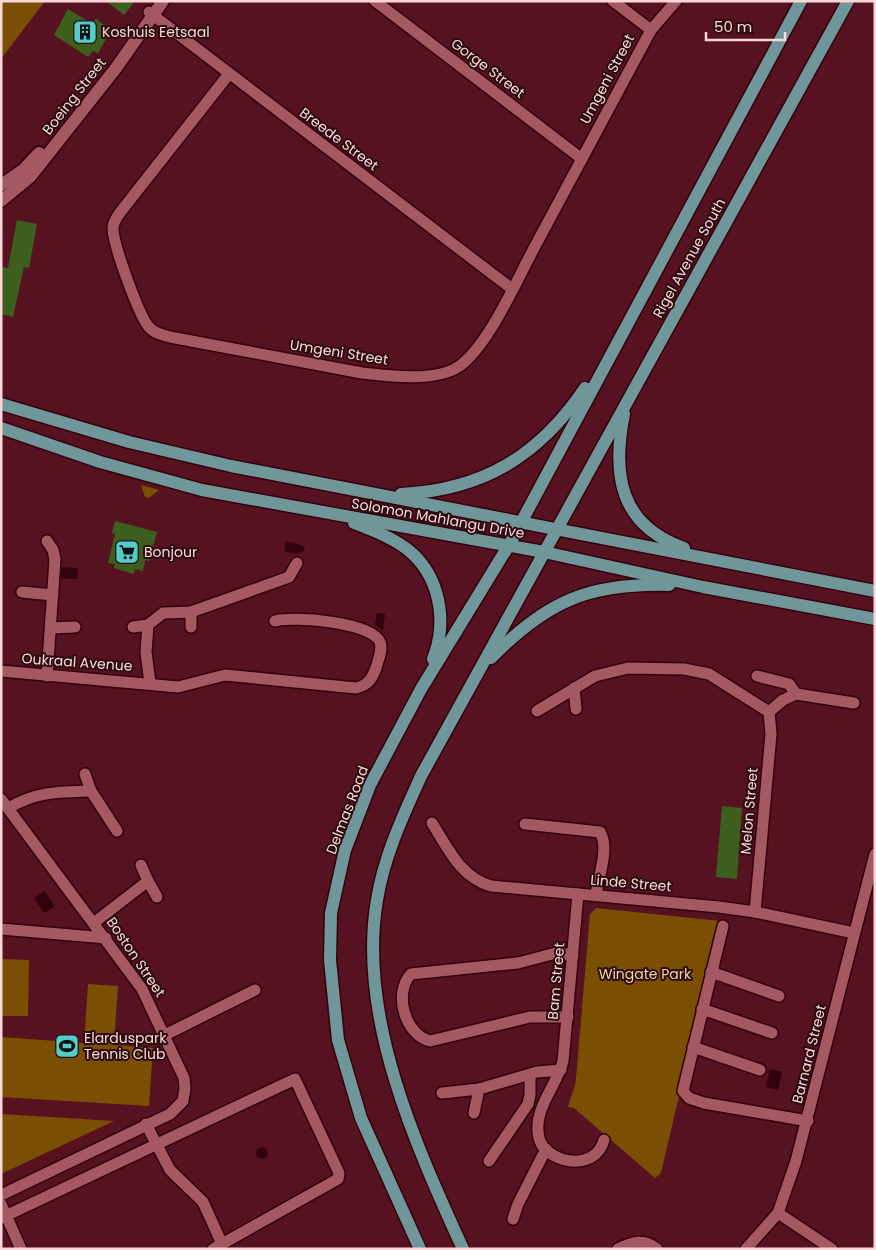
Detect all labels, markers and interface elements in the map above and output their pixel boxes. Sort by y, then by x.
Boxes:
scale bar [706,10,785,42]
text: 50 m [714,16,752,37]
building icon: Koshuis Eetsaal [72,19,98,45]
place label: Koshuis Eetsaal [102,22,210,42]
street label: Umgeni Street [575,31,639,127]
street label: Gorge Street [447,34,529,102]
street label: Boeing Street [38,53,110,139]
street label: Breede Street [295,103,383,175]
street label: Rigel Avenue South [648,195,730,321]
street label: Umgeni Street [288,334,390,370]
street label: Solomon Mahlangu Drive [350,493,526,543]
supermarket icon: Bonjour [114,539,140,565]
place label: Bonjour [144,542,197,562]
street label: Oukraal Avenue [21,648,133,676]
street label: Delmas Road [321,763,373,857]
street label: Melon Street [735,767,763,855]
street label: Linde Street [590,869,672,897]
street label: Boston Street [102,913,170,1001]
street label: Bam Street [543,942,569,1020]
park label: Wingate Park [599,964,692,984]
street label: Barnard Street [787,1003,831,1105]
place label: Elarduspark Tennis Club [84,1028,167,1064]
sports icon: Elarduspark Tennis Club [54,1033,80,1059]

